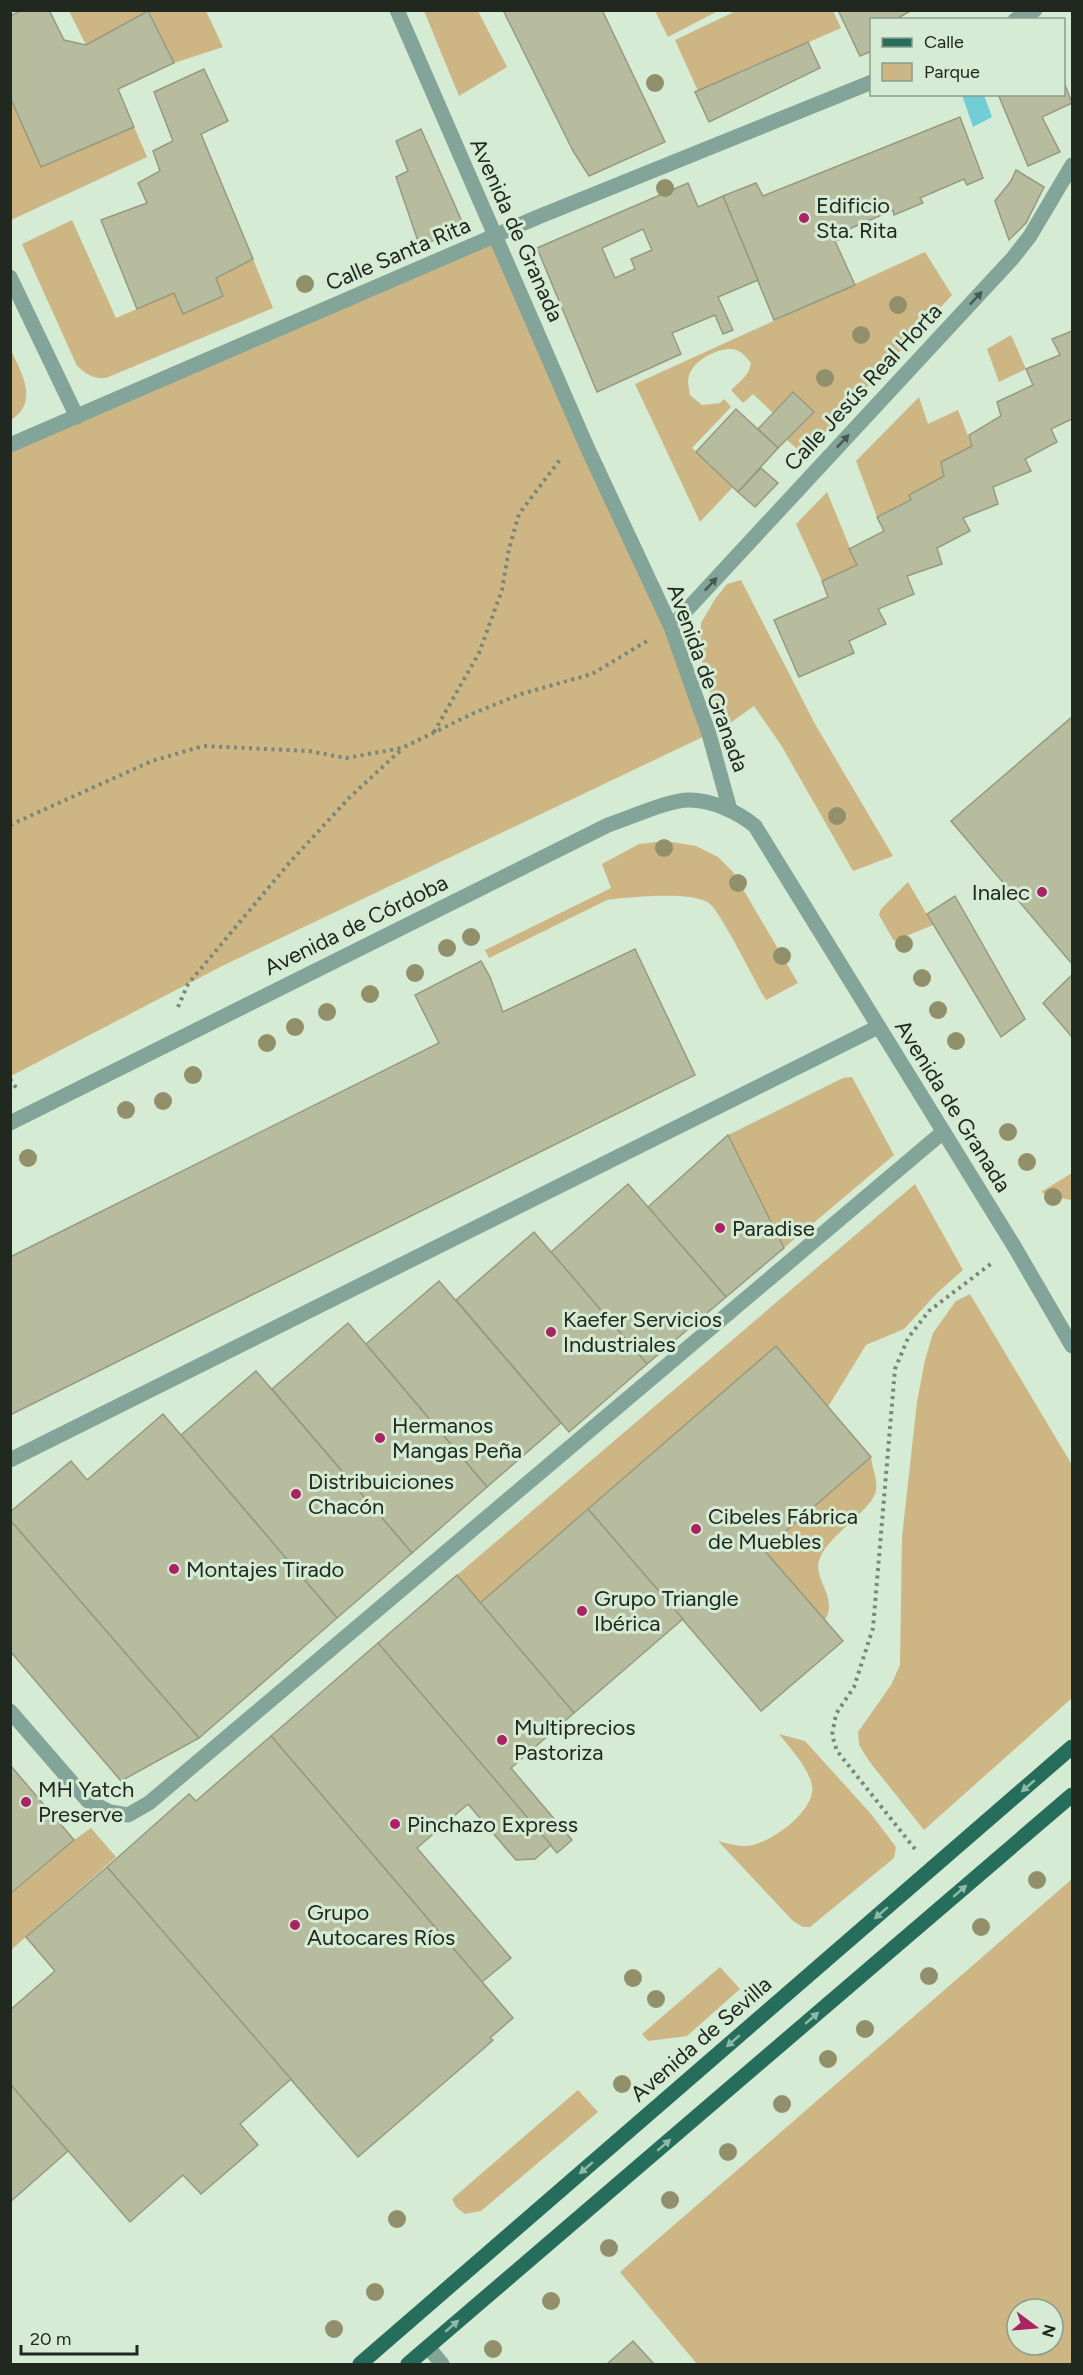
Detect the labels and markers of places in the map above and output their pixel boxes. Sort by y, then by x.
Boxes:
place label: Edificio Sta. Rita [816,192,897,244]
marker: Edificio Sta. Rita [797,211,811,225]
place label: Inalec [972,879,1030,906]
marker: Inalec [1035,885,1049,899]
place label: Paradise [732,1215,815,1242]
marker: Paradise [713,1221,727,1235]
place label: Kaefer Servicios Industriales [563,1306,722,1358]
marker: Kaefer Servicios Industriales [544,1325,558,1339]
place label: Hermanos Mangas Peña [392,1412,522,1464]
marker: Hermanos Mangas Peña [373,1431,387,1445]
place label: Distribuiciones Chacón [308,1468,454,1520]
marker: Distribuiciones Chacón [289,1487,303,1501]
place label: Cibeles Fábrica de Muebles [708,1503,858,1555]
marker: Cibeles Fábrica de Muebles [689,1522,703,1536]
place label: Montajes Tirado [186,1556,344,1583]
marker: Montajes Tirado [167,1562,181,1576]
place label: Grupo Triangle Ibérica [594,1585,739,1637]
marker: Grupo Triangle Ibérica [575,1604,589,1618]
place label: Multiprecios Pastoriza [514,1714,636,1766]
marker: Multiprecios Pastoriza [495,1733,509,1747]
place label: MH Yatch Preserve [38,1776,134,1828]
marker: MH Yatch Preserve [19,1795,33,1809]
place label: Pinchazo Express [407,1811,578,1838]
marker: Pinchazo Express [388,1817,402,1831]
place label: Grupo Autocares Ríos [307,1899,455,1951]
marker: Grupo Autocares Ríos [288,1918,302,1932]

